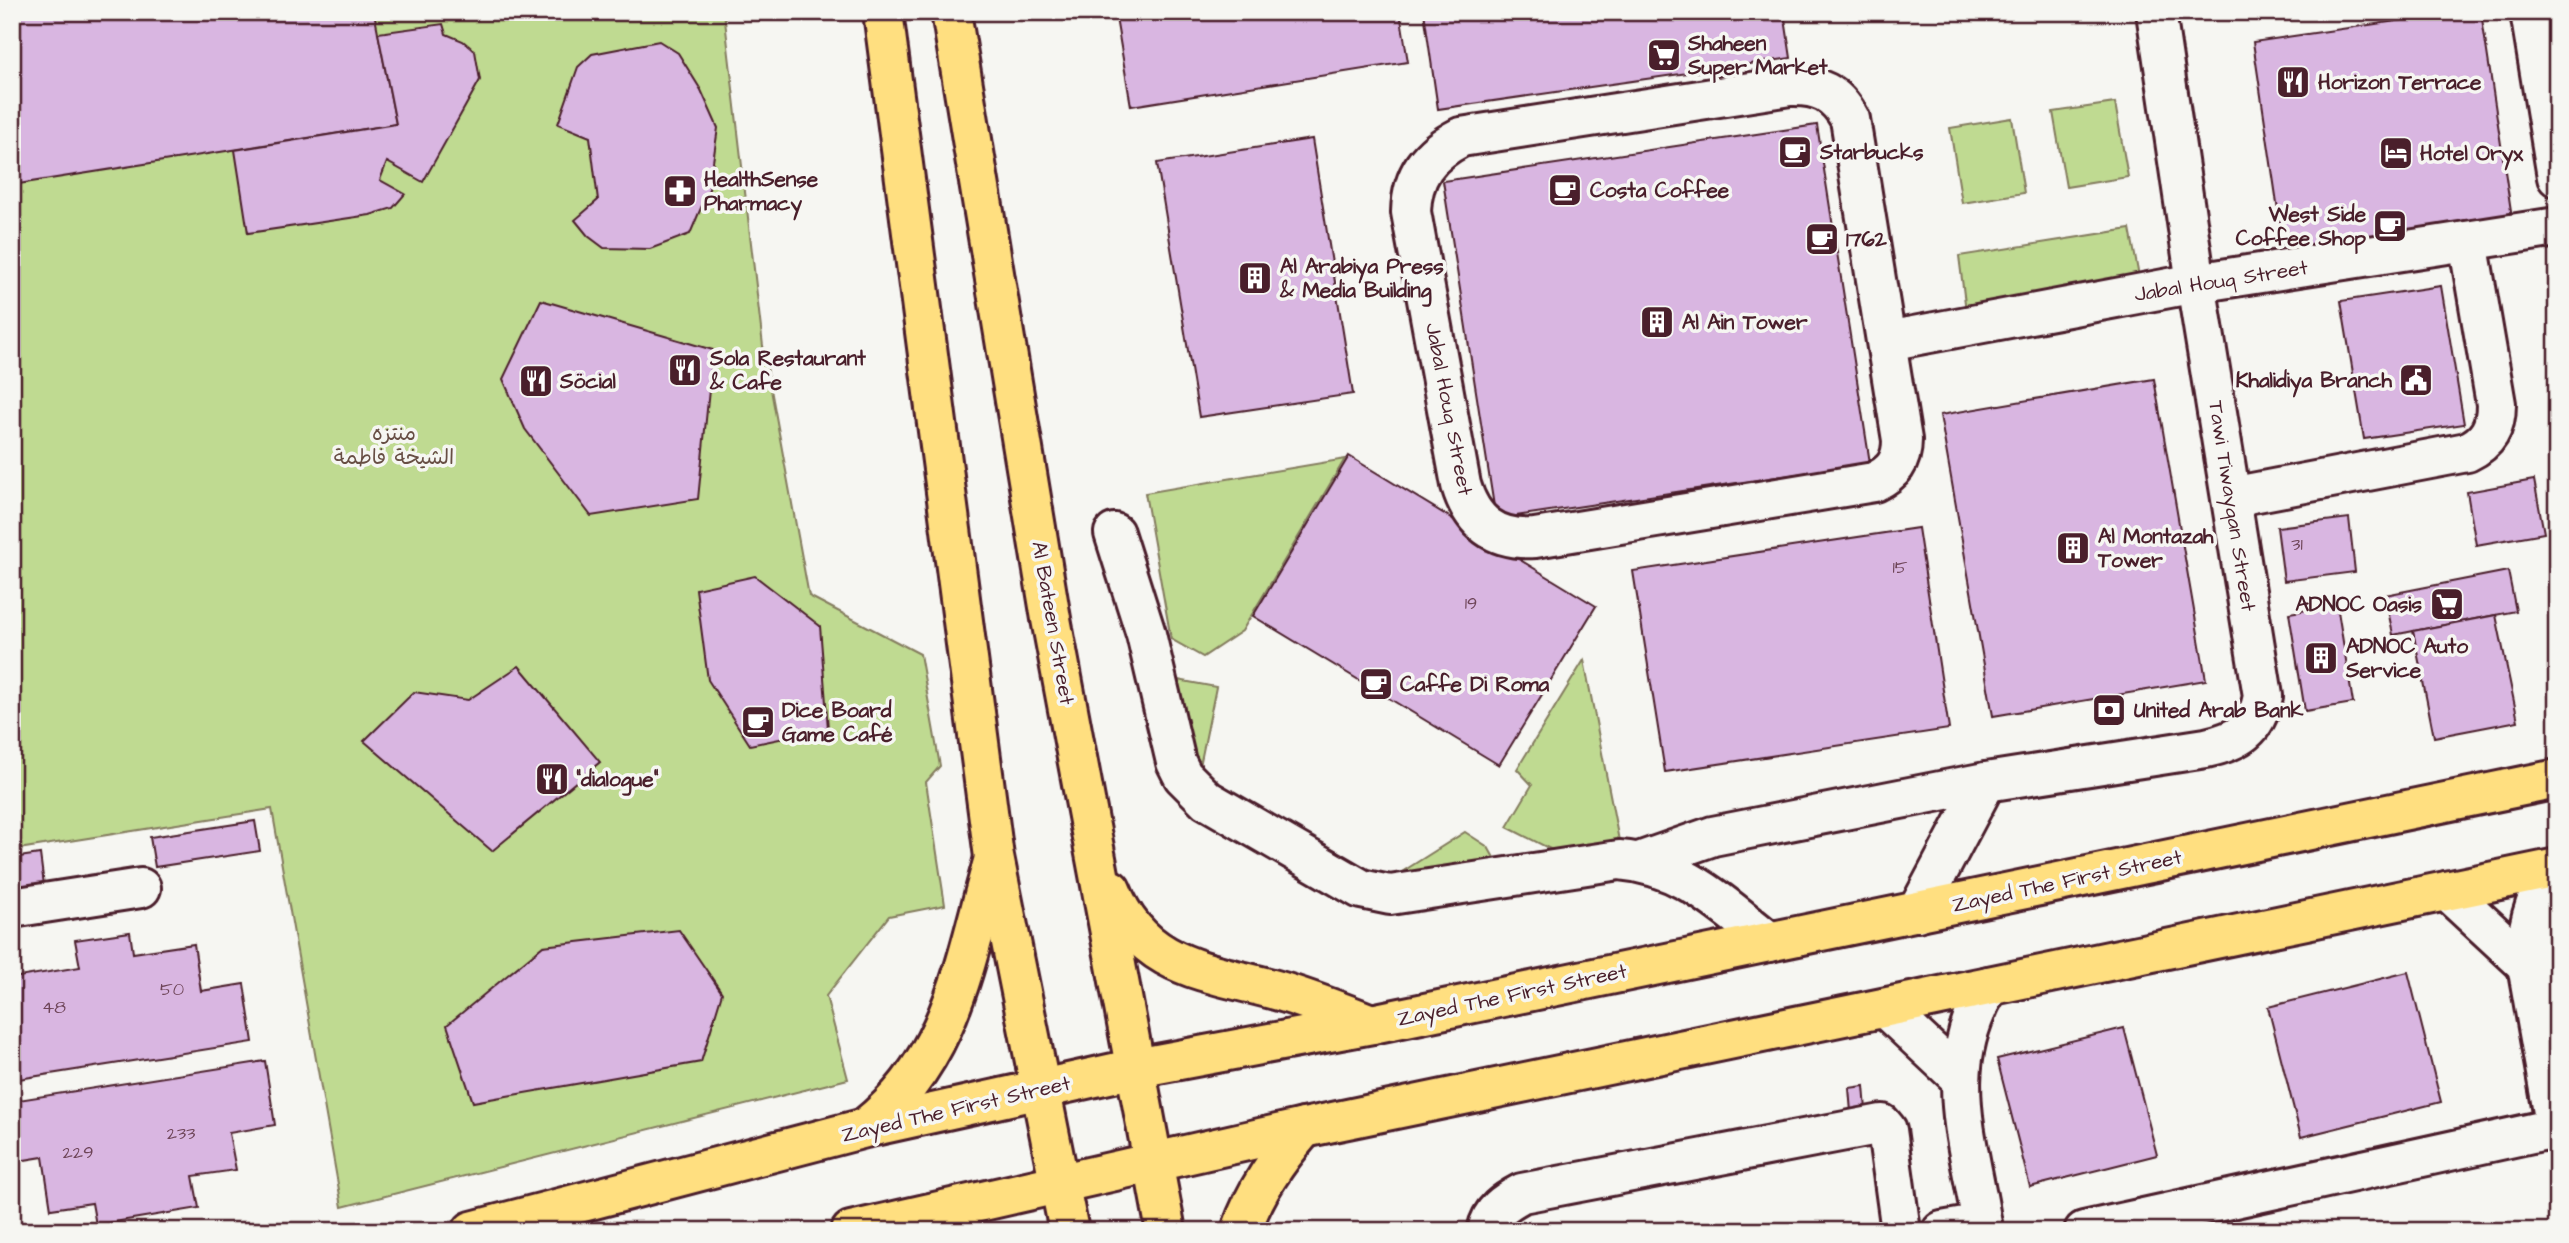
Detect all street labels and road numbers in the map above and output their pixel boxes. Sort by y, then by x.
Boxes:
street label: Jabal Houq Street [2132,253,2310,309]
street label: Jabal Houq Street [1418,320,1480,498]
street label: Tawi Tiwayqan Street [2199,399,2263,614]
street label: Al Bateen Street [1024,539,1082,708]
street label: Zayed The First Street [1950,842,2185,921]
street label: Zayed The First Street [1395,956,1630,1035]
street label: Zayed The First Street [839,1068,1074,1151]

